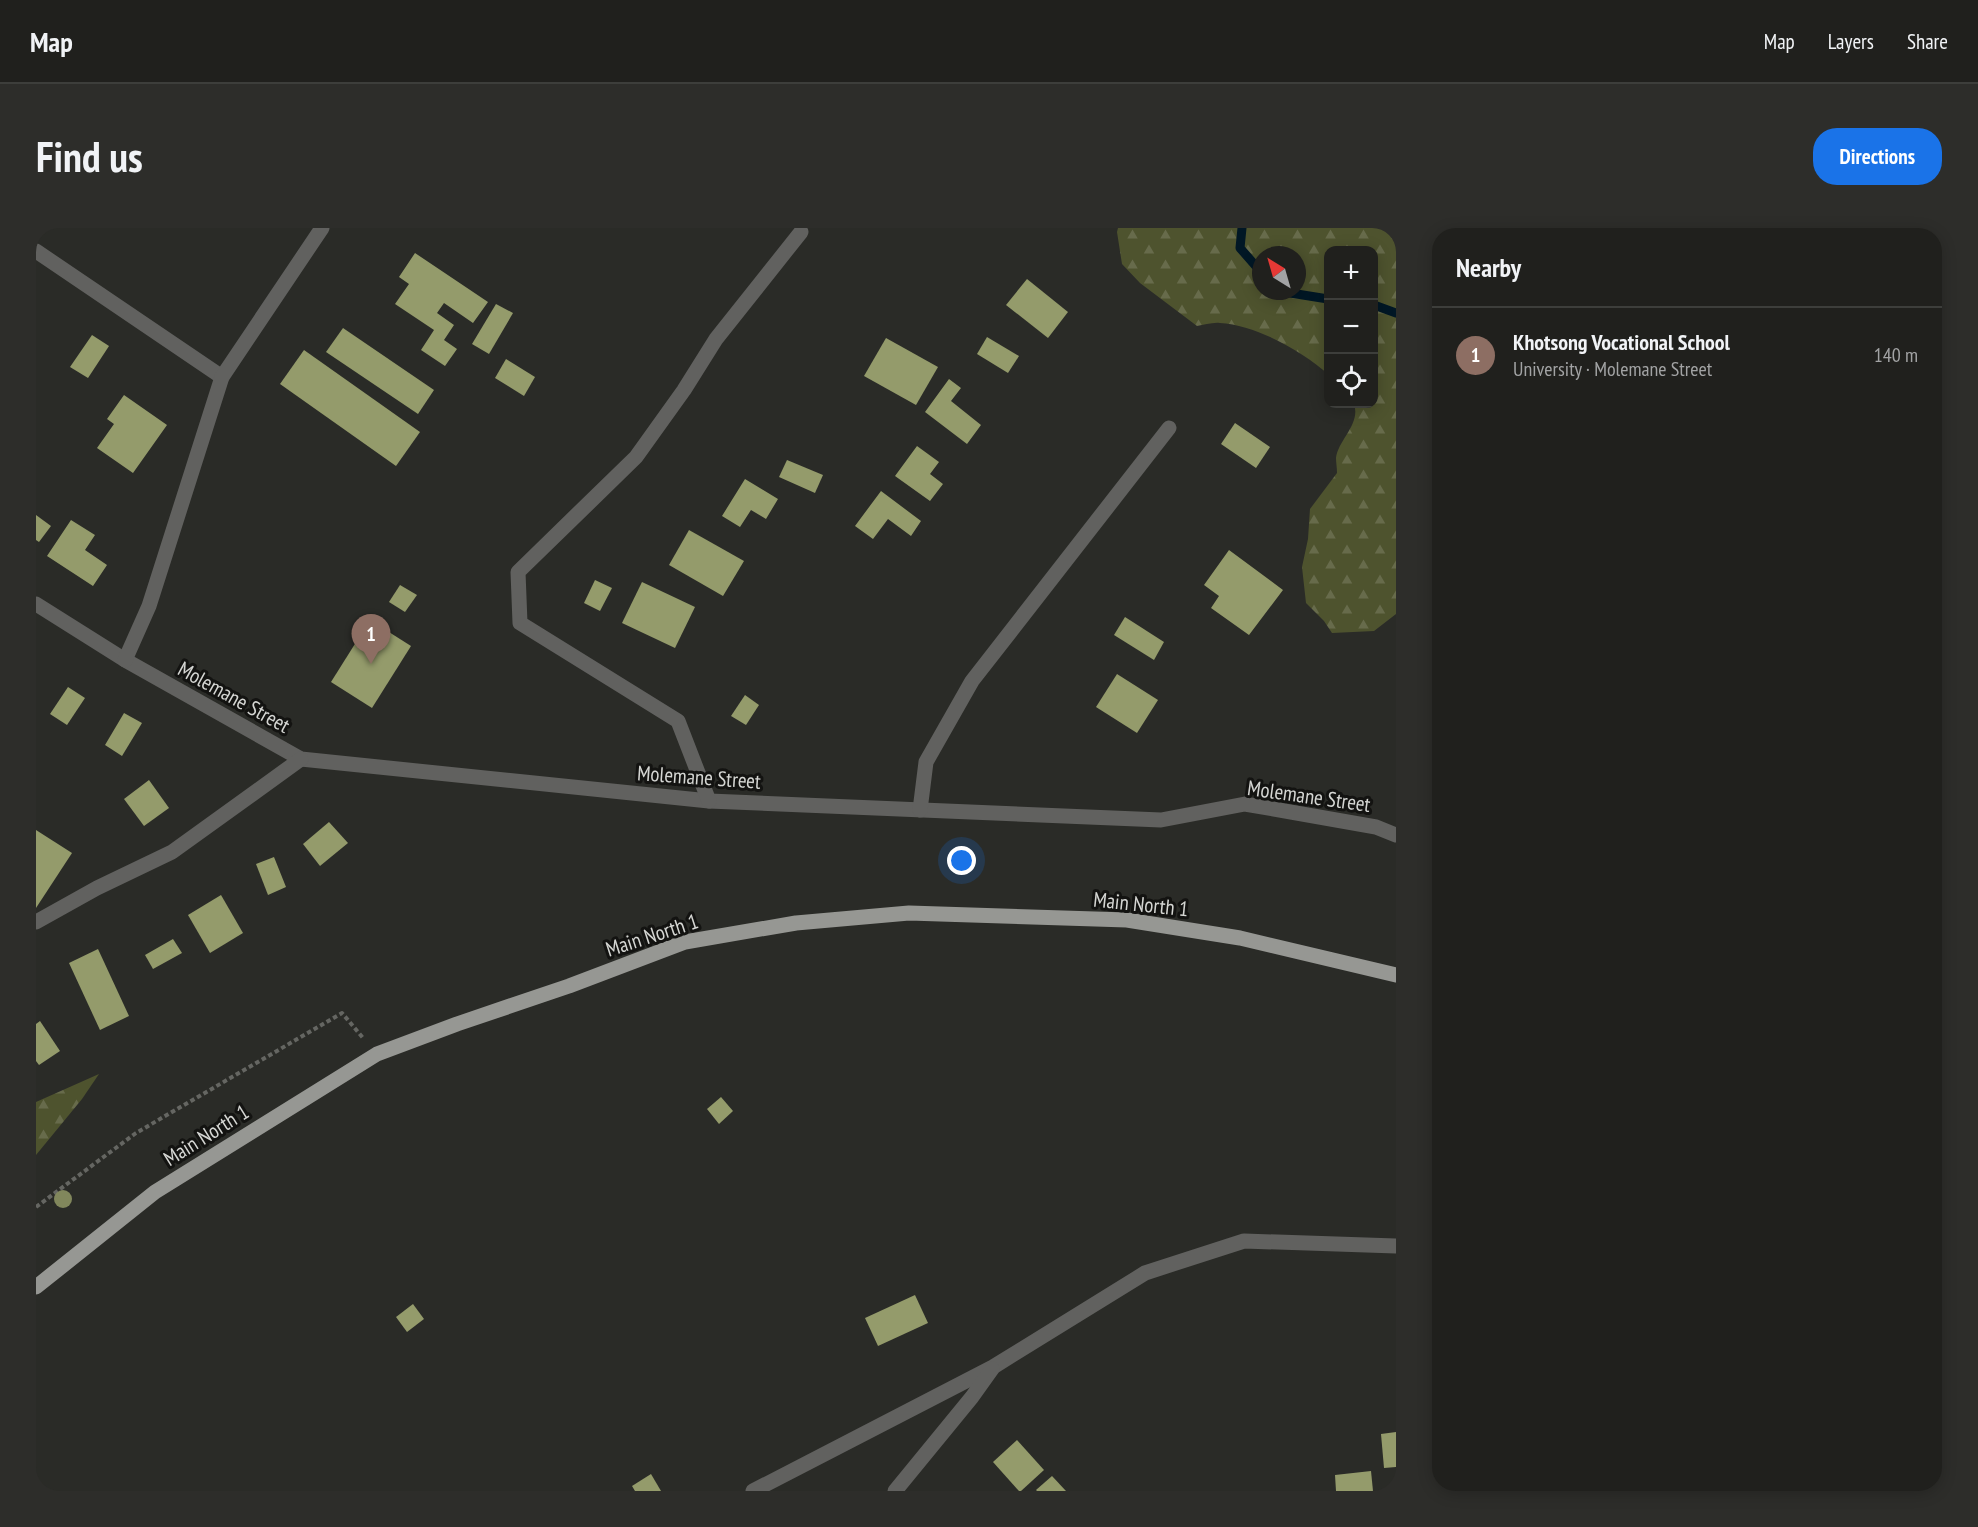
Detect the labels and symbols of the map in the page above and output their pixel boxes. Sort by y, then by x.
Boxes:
north arrow [1252,246,1306,300]
pin: 1 [352,614,390,664]
street label: Molemane Street [173,655,295,739]
street label: Molemane Street [636,759,762,795]
street label: Molemane Street [1246,774,1372,818]
your location [947,846,976,875]
street label: Main North 1 [1092,886,1190,922]
street label: Main North 1 [602,907,702,963]
street label: Main North 1 [158,1098,254,1172]

